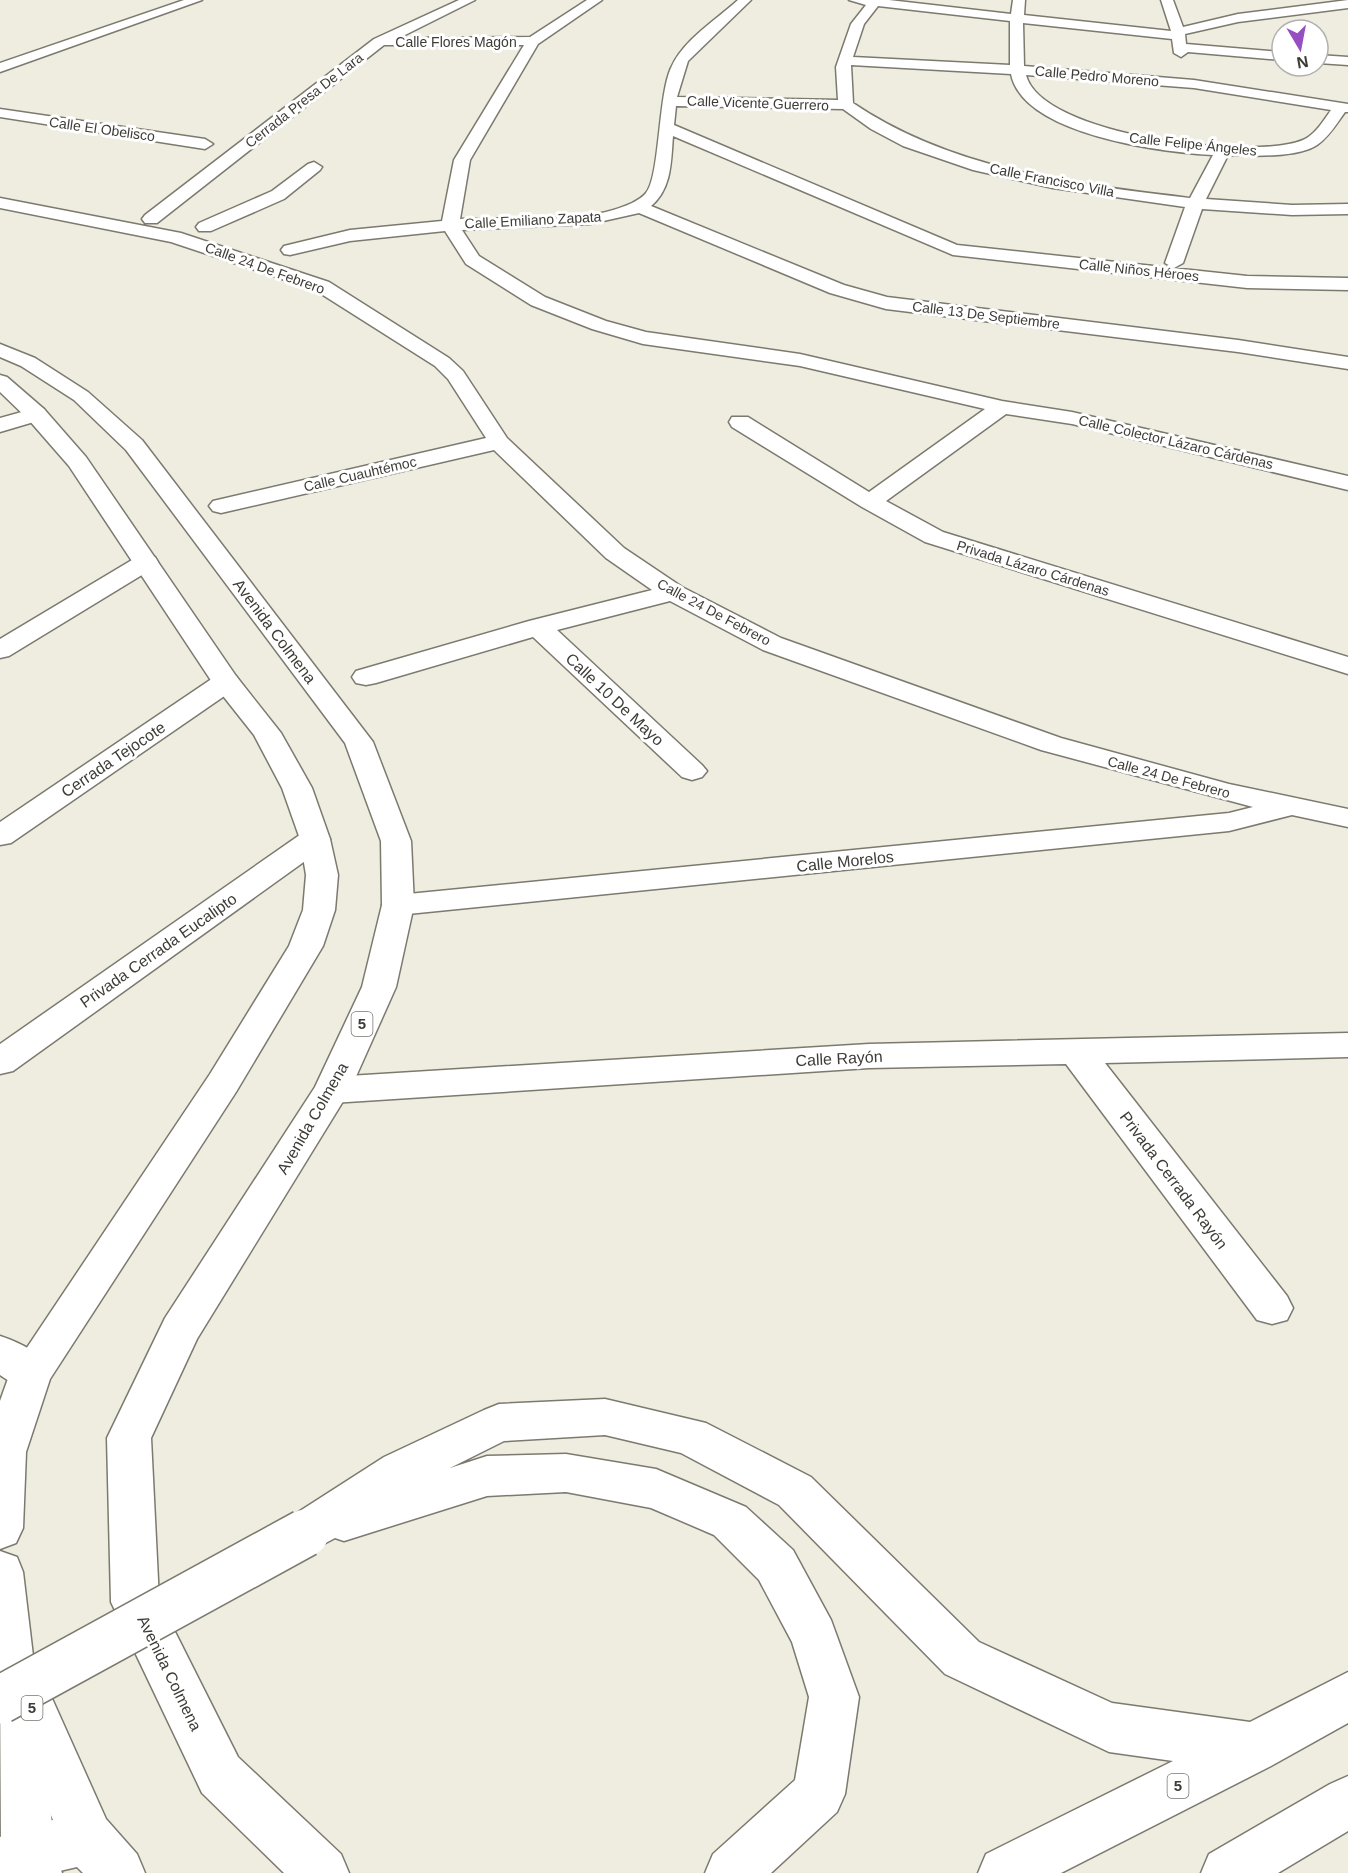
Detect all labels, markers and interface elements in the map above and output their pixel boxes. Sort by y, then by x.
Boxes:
north arrow [1270,18,1330,78]
street label: Calle Flores Magón [395,34,517,50]
street label: Cerrada Presa De Lara [242,49,366,151]
text: N [1295,53,1310,72]
street label: Calle Pedro Moreno [1034,63,1160,89]
street label: Calle Vicente Guerrero [687,93,830,113]
street label: Calle El Obelisco [48,114,156,144]
street label: Calle Felipe Ángeles [1128,129,1258,159]
street label: Calle Francisco Villa [988,160,1116,200]
street label: Calle Emiliano Zapata [464,208,602,232]
street label: Calle 24 De Febrero [203,239,327,297]
street label: Calle Niños Héroes [1078,256,1200,284]
street label: Calle 13 De Septiembre [911,298,1061,332]
street label: Calle Colector Lázaro Cárdenas [1077,412,1275,472]
street label: Calle Cuauhtémoc [302,453,418,495]
street label: Privada Lázaro Cárdenas [955,537,1111,599]
street label: Calle 24 De Febrero [655,575,774,649]
street label: Avenida Colmena [230,576,319,687]
street label: Calle 10 De Mayo [562,650,667,749]
street label: Cerrada Tejocote [58,718,169,800]
street label: Calle 24 De Febrero [1106,753,1232,801]
street label: Calle Morelos [796,848,895,875]
street label: Privada Cerrada Eucalipto [77,890,240,1011]
road number: 5 [352,1012,372,1036]
street label: Calle Rayón [795,1048,883,1069]
street label: Avenida Colmena [274,1059,351,1177]
street label: Privada Cerrada Rayón [1116,1108,1231,1252]
street label: Avenida Colmena [134,1613,205,1734]
road number: 5 [22,1696,42,1720]
road number: 5 [1168,1774,1188,1798]

